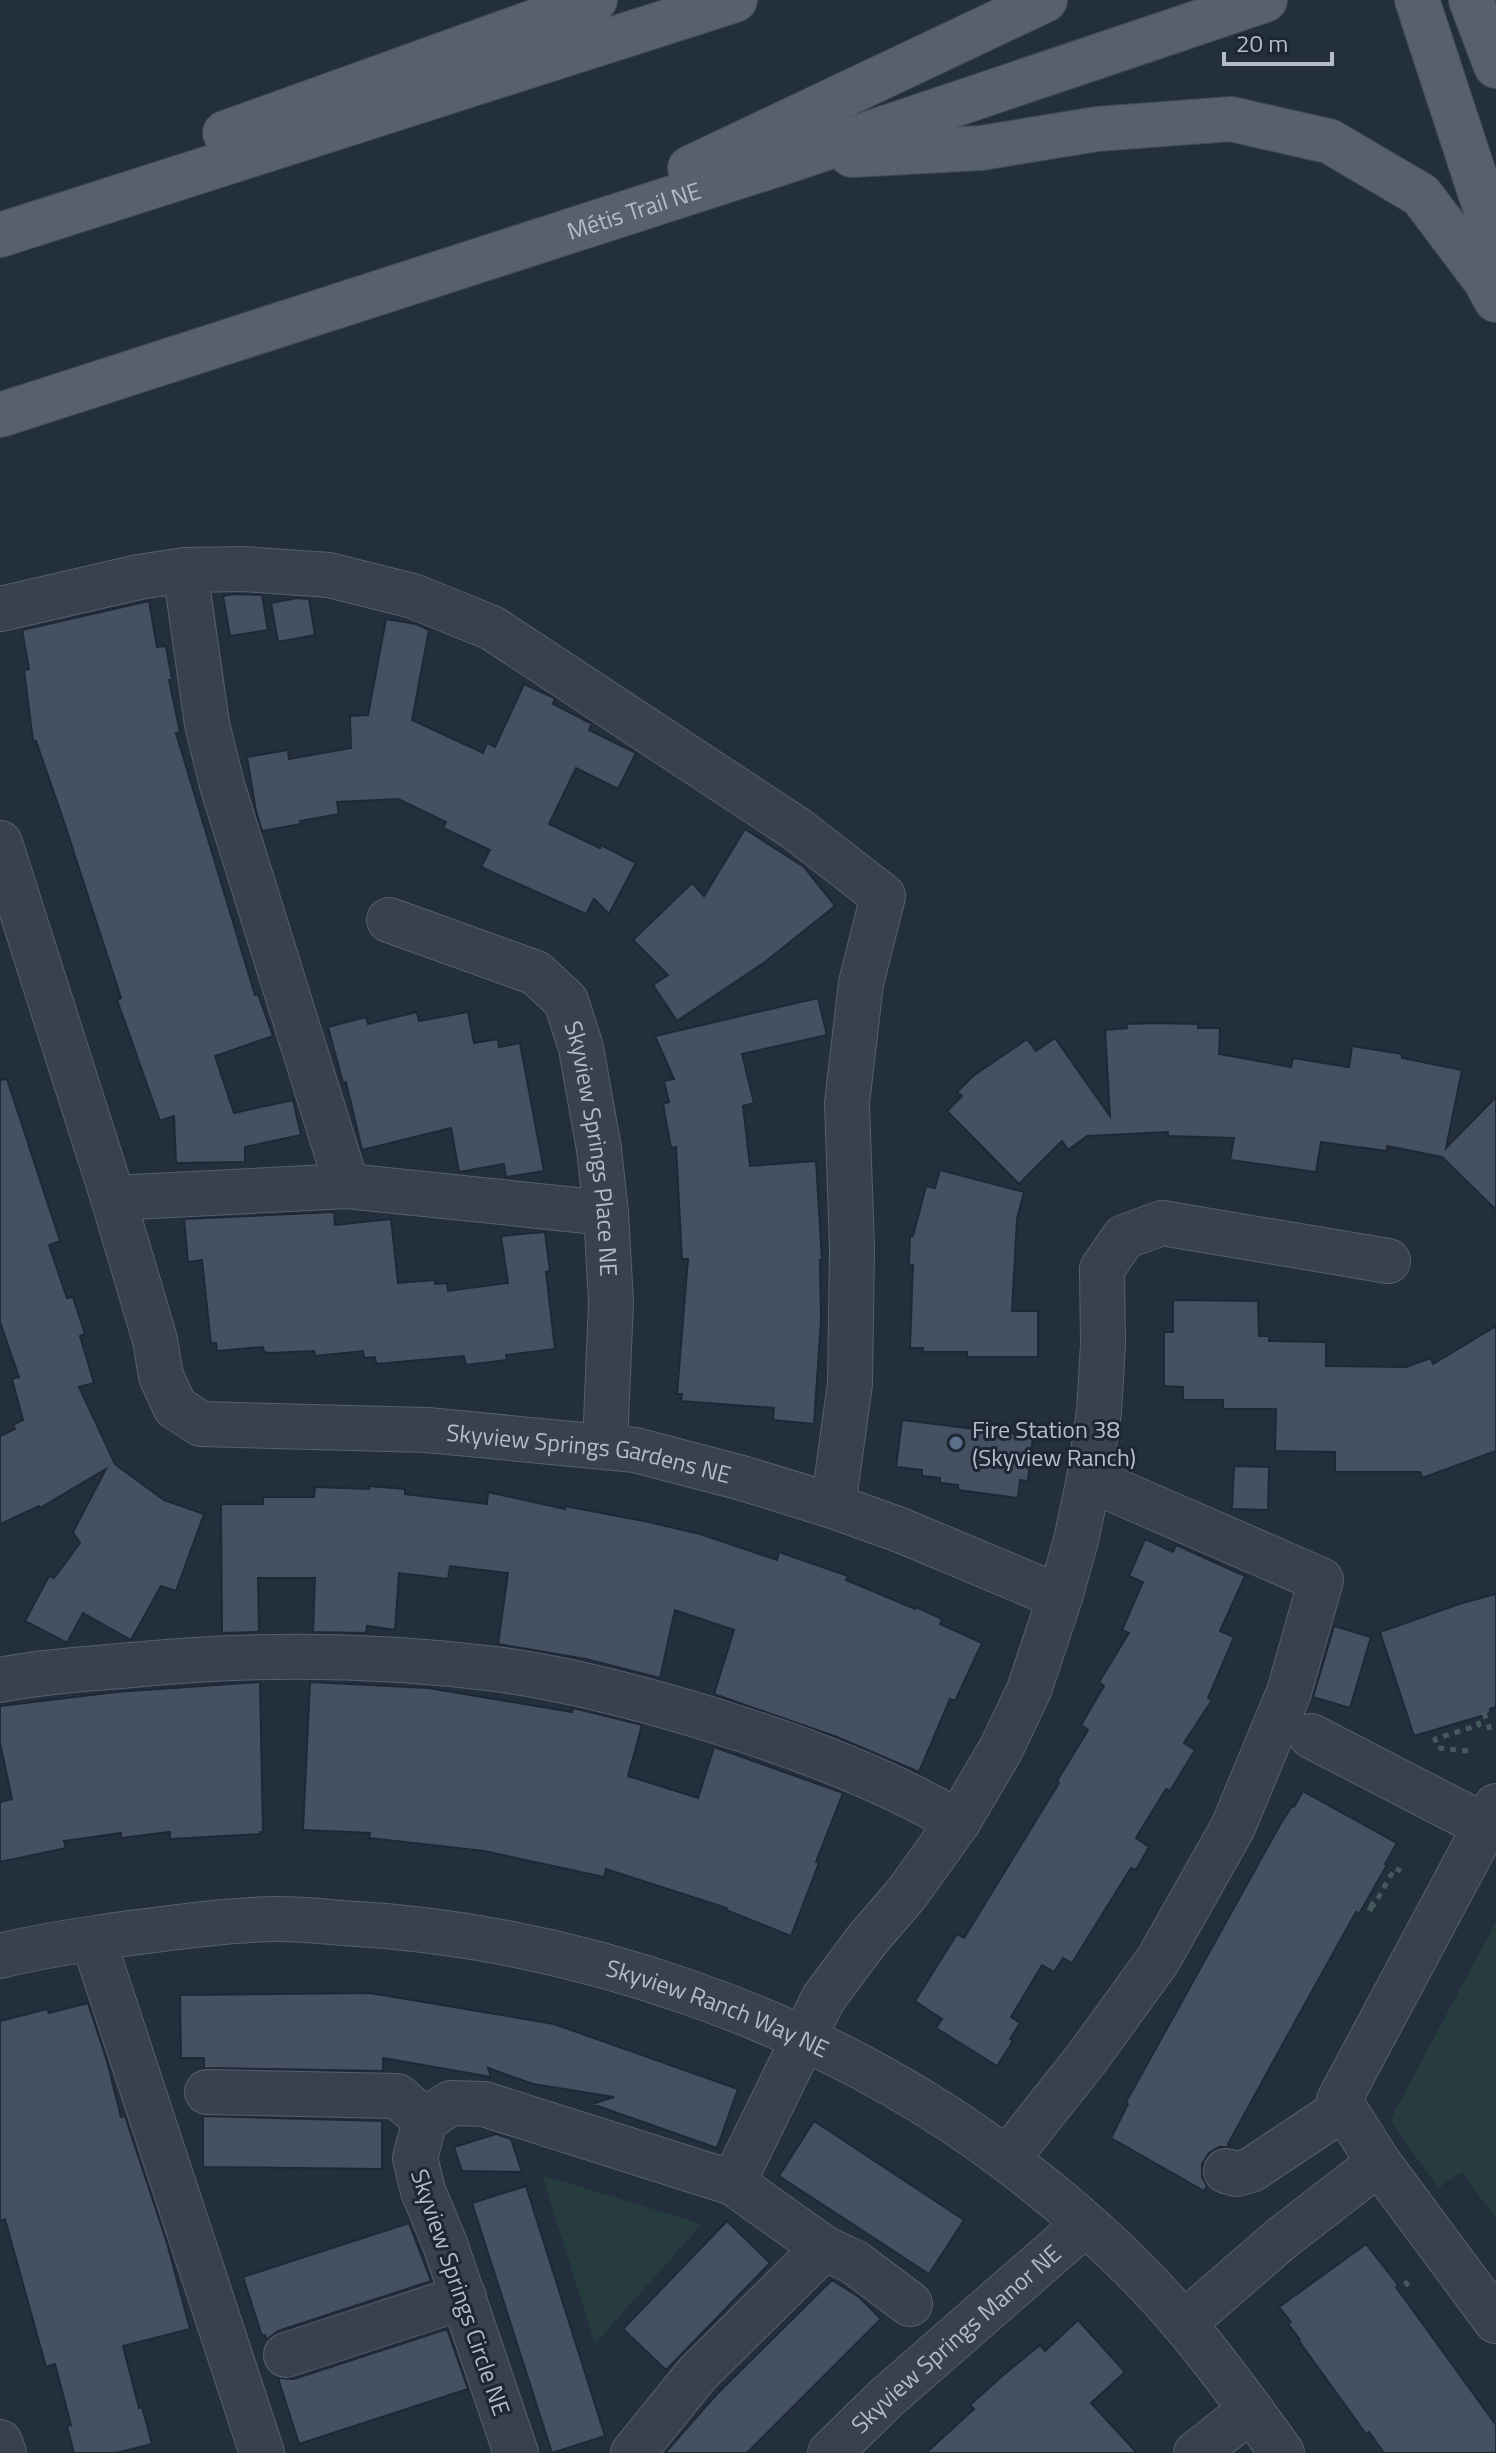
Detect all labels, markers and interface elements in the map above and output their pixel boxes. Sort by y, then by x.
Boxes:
scale bar [1224,16,1332,66]
text: 20 m [1236,25,1288,61]
street label: Métis Trail NE [562,172,705,249]
street label: Skyview Springs Place NE [555,1016,628,1278]
place label: Fire Station 38 (Skyview Ranch) [972,1411,1136,1475]
street label: Skyview Springs Gardens NE [445,1414,735,1492]
marker: Fire Station 38 (Skyview Ranch) [947,1434,965,1452]
street label: Skyview Ranch Way NE [602,1949,835,2066]
street label: Skyview Springs Circle NE [402,2164,520,2420]
street label: Skyview Springs Manor NE [842,2235,1069,2441]

